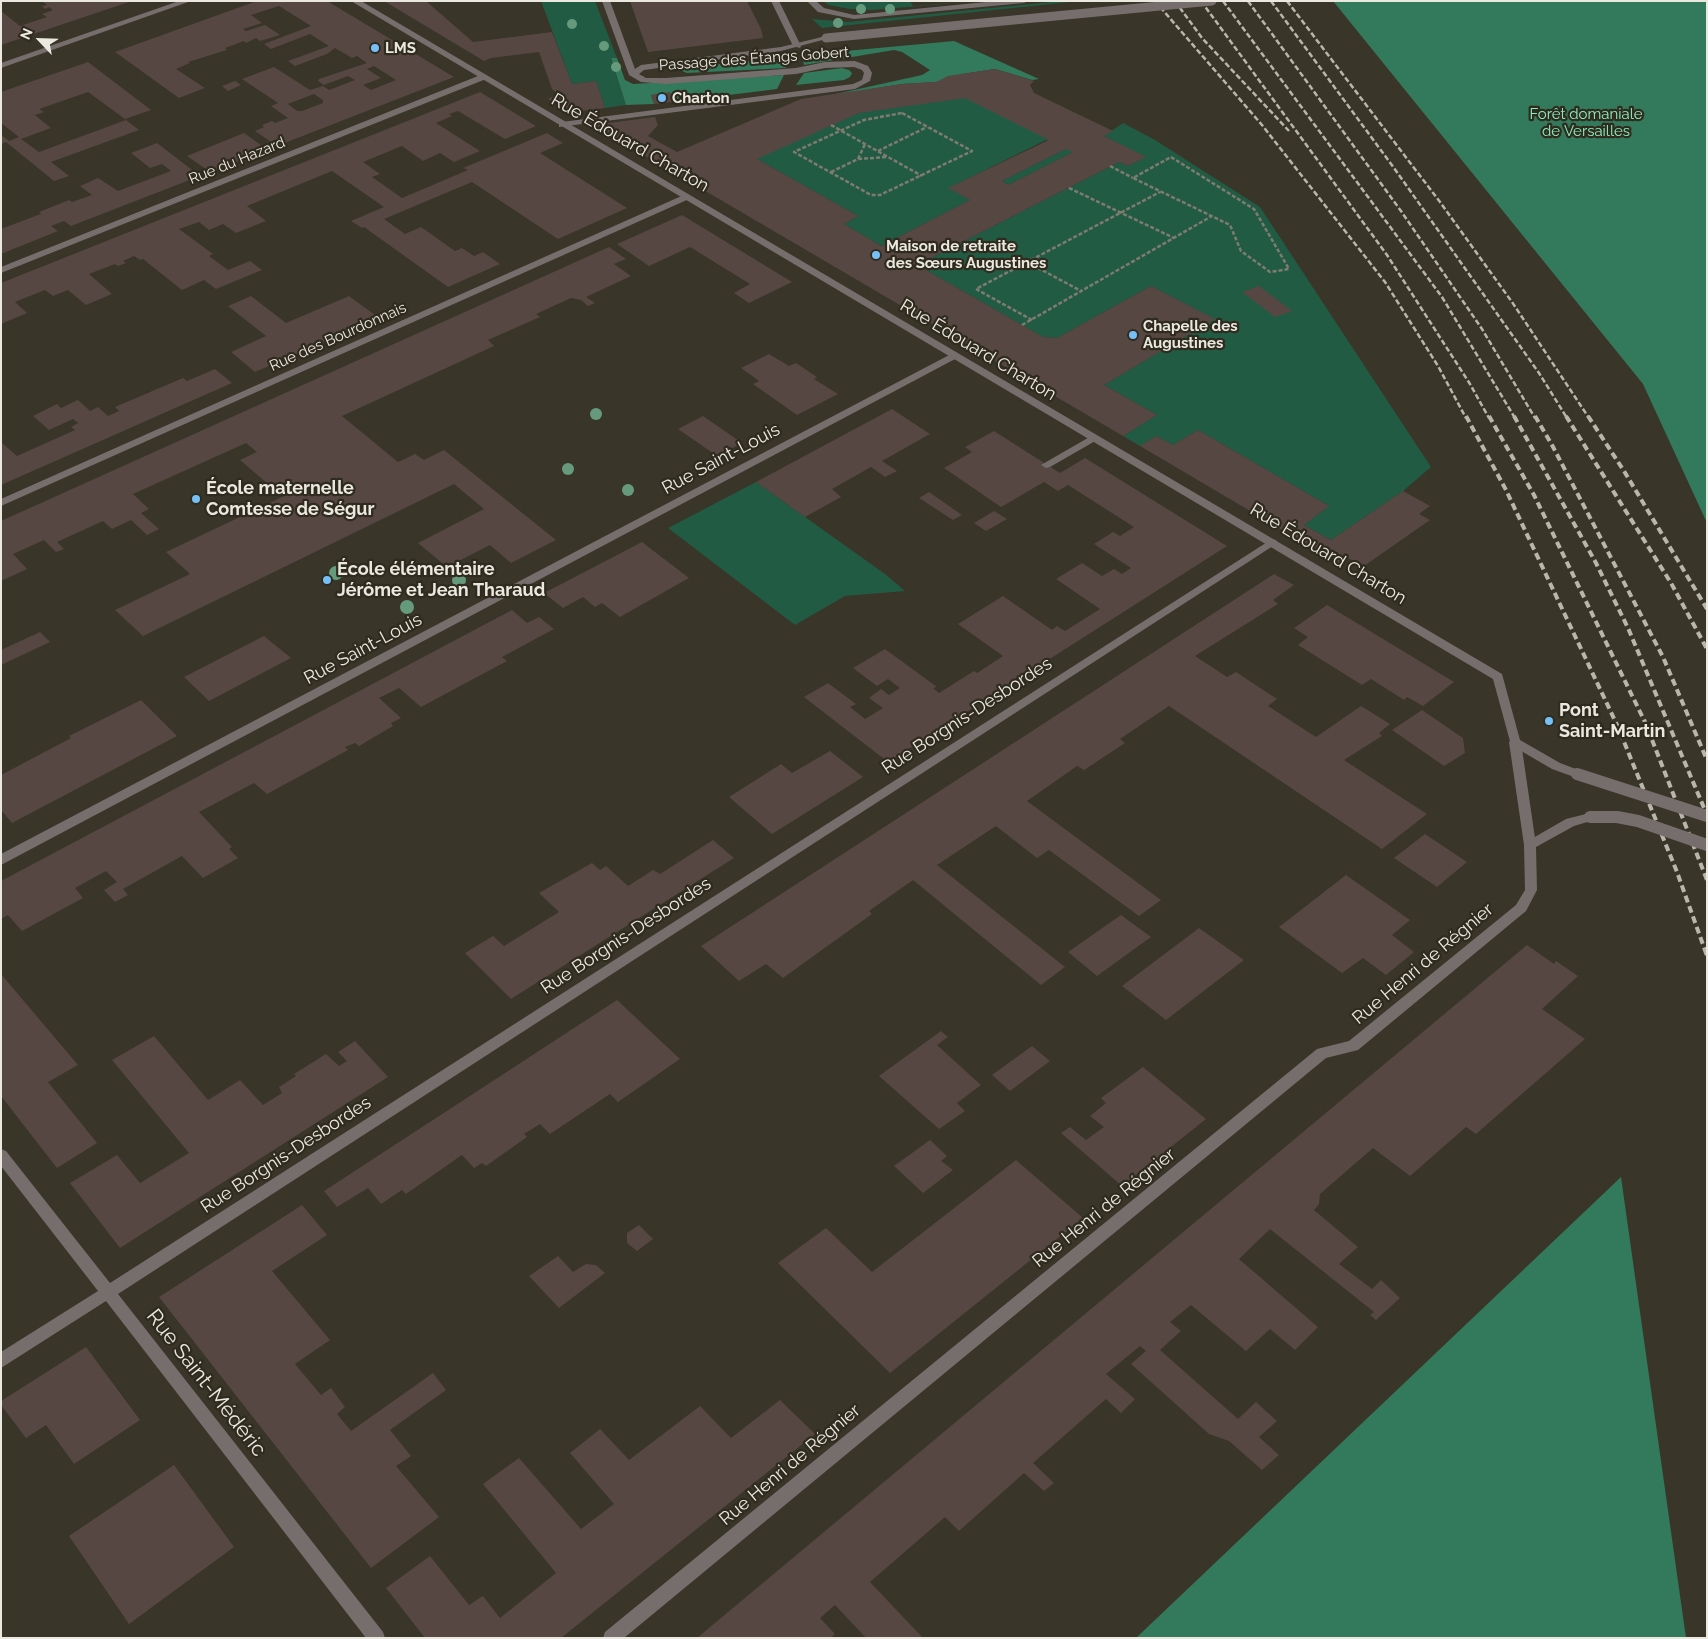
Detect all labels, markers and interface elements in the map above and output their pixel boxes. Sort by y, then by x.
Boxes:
north arrow [15,15,65,65]
text: N [17,26,36,42]
place label: LMS [385,39,416,57]
marker: LMS [369,42,381,54]
street label: Passage des Étangs Gobert [658,43,850,75]
street label: Rue Édouard Charton [547,89,713,197]
place label: Charton [672,89,730,107]
marker: Charton [656,92,668,104]
park label: Forêt domaniale de Versailles [1529,105,1643,140]
street label: Rue du Hazard [186,133,288,189]
place label: Maison de retraite des Sœurs Augustines [886,237,1047,272]
marker: Maison de retraite des Sœurs Augustines [870,249,882,261]
street label: Rue Édouard Charton [896,295,1060,405]
street label: Rue des Bourdonnais [267,299,409,375]
place label: Chapelle des Augustines [1143,317,1238,352]
marker: Chapelle des Augustines [1127,329,1139,341]
street label: Rue Saint-Louis [658,419,784,499]
place label: École maternelle Comtesse de Ségur [206,478,374,520]
marker: École maternelle Comtesse de Ségur [190,493,202,505]
street label: Rue Édouard Charton [1246,499,1410,609]
place label: École élémentaire Jérôme et Jean Tharaud [337,559,545,602]
marker: École élémentaire Jérôme et Jean Tharaud [321,574,333,586]
street label: Rue Saint-Louis [300,609,426,689]
street label: Rue Borgnis-Desbordes [878,653,1056,779]
place label: Pont Saint-Martin [1559,700,1665,742]
marker: Pont Saint-Martin [1543,715,1555,727]
street label: Rue Borgnis-Desbordes [537,873,715,999]
street label: Rue Henri de Régnier [1348,899,1498,1029]
street label: Rue Borgnis-Desbordes [197,1092,375,1218]
street label: Rue Henri de Régnier [1028,1144,1180,1272]
street label: Rue Saint-Médéric [141,1304,271,1462]
street label: Rue Henri de Régnier [715,1400,865,1530]

